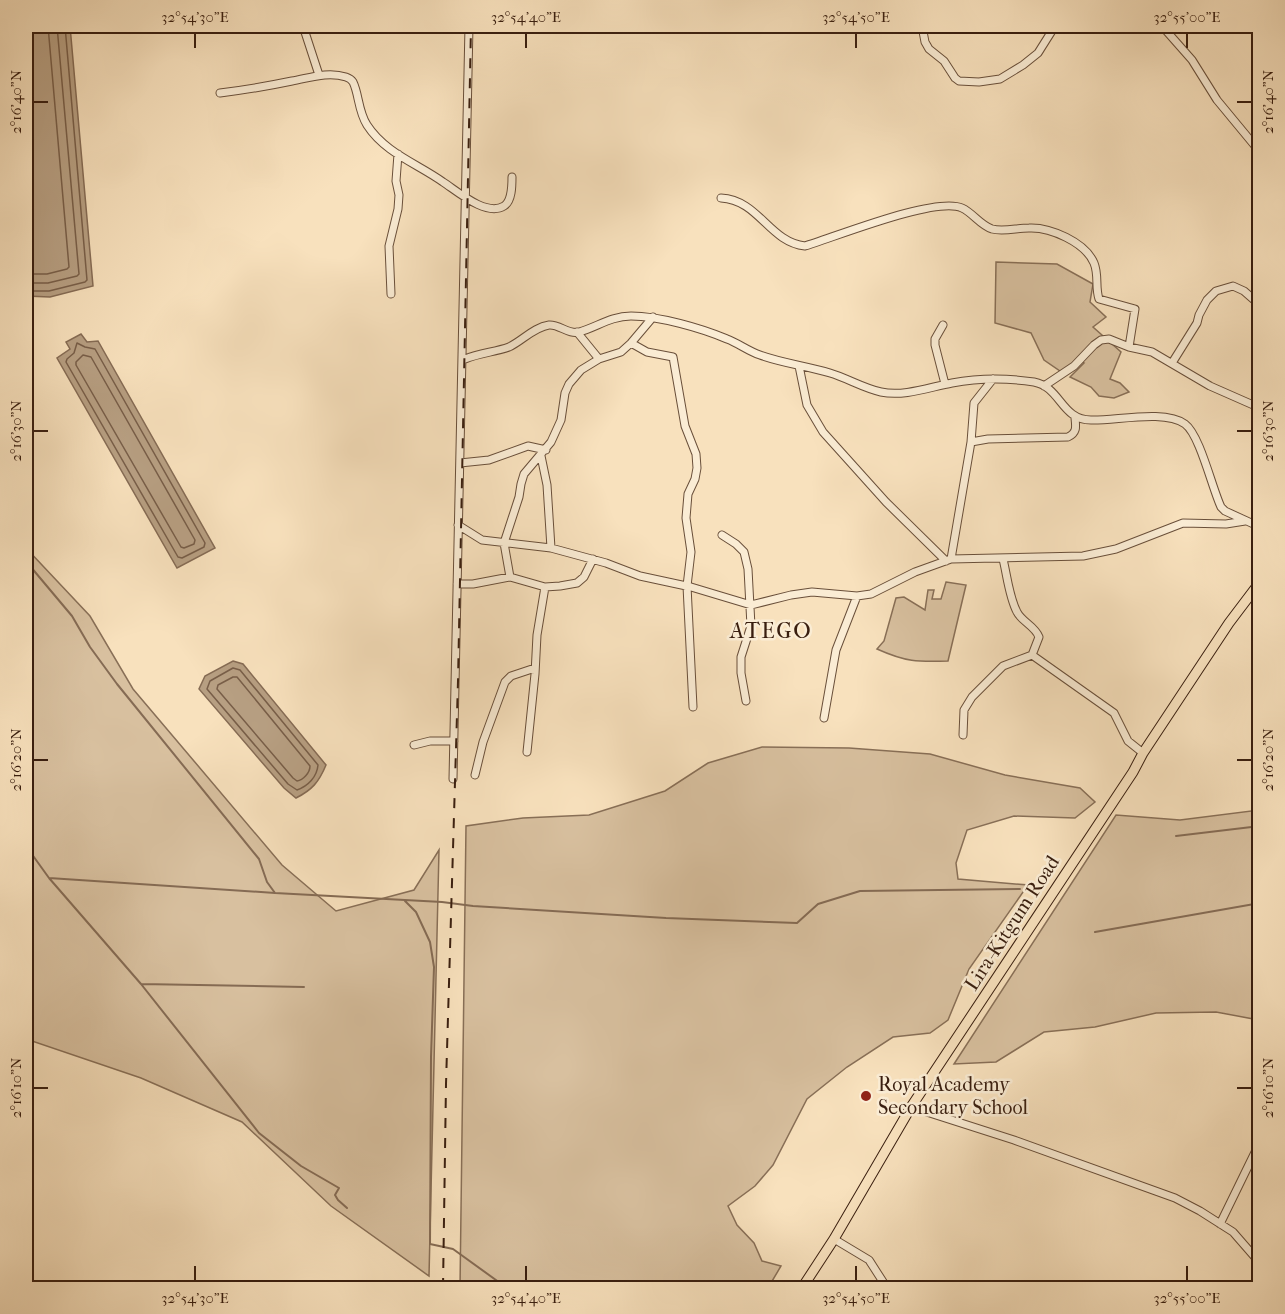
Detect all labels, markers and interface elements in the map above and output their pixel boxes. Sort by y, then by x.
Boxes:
text: 32°54'30"E [161,8,229,26]
text: 32°54'40"E [491,8,561,26]
text: 32°54'50"E [822,8,890,26]
text: 32°55'00"E [1154,8,1220,26]
text: 2°16'40"N [7,69,25,134]
text: 2°16'40"N [1259,69,1277,134]
text: 2°16'30"N [7,400,25,462]
text: 2°16'30"N [1259,400,1277,462]
district label: ATEGO [729,618,812,644]
text: 2°16'20"N [7,728,25,792]
text: 2°16'20"N [1259,728,1277,792]
street label: Lira-Kitgum Road [960,850,1065,995]
text: 2°16'10"N [7,1057,25,1118]
text: 2°16'10"N [1259,1057,1277,1118]
place label: Royal Academy Secondary School [878,1073,1028,1119]
marker: Royal Academy Secondary School [859,1089,873,1103]
text: 32°54'30"E [161,1289,229,1307]
text: 32°54'40"E [491,1289,561,1307]
text: 32°54'50"E [822,1289,890,1307]
text: 32°55'00"E [1154,1289,1220,1307]

